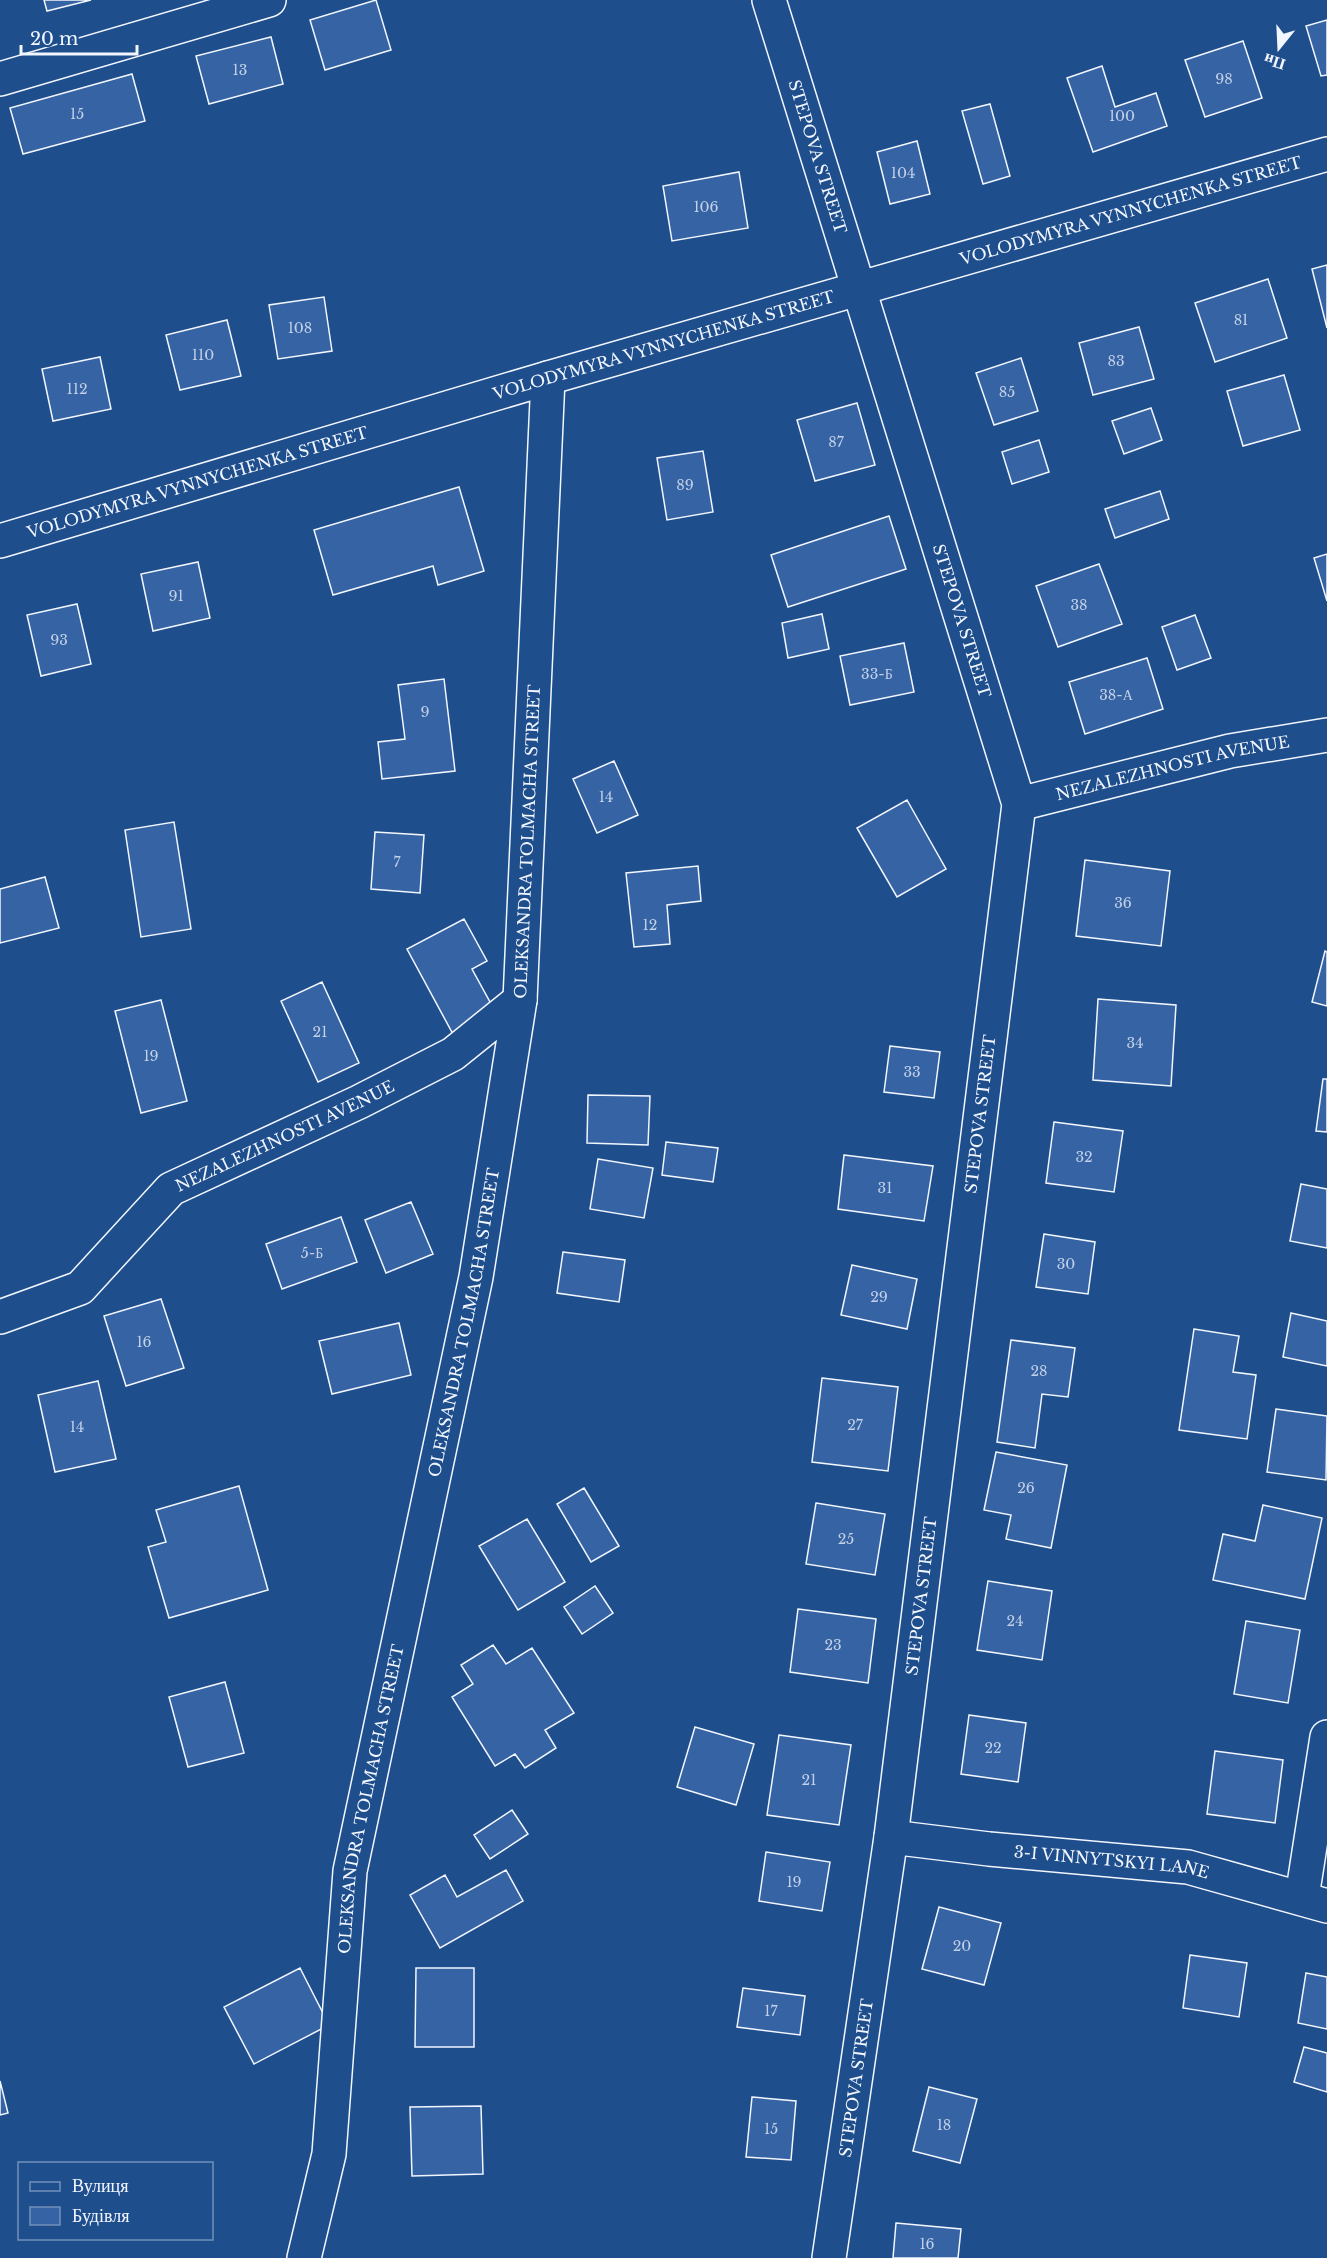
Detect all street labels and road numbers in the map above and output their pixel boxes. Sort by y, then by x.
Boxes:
street label: STEPOVA STREET [784,77,851,236]
street label: VOLODYMYRA VYNNYCHENKA STREET [956,152,1304,269]
street label: VOLODYMYRA VYNNYCHENKA STREET [489,286,837,404]
street label: VOLODYMYRA VYNNYCHENKA STREET [24,422,370,543]
street label: STEPOVA STREET [929,541,995,700]
street label: OLEKSANDRA TOLMACHA STREET [510,684,544,999]
street label: NEZALEZHNOSTI AVENUE [1054,731,1291,804]
street label: STEPOVA STREET [960,1033,1000,1194]
street label: NEZALEZHNOSTI AVENUE [172,1076,397,1196]
street label: OLEKSANDRA TOLMACHA STREET [424,1166,503,1479]
street label: STEPOVA STREET [901,1515,941,1676]
street label: OLEKSANDRA TOLMACHA STREET [334,1642,408,1954]
street label: 3-I VINNYTSKYI LANE [1013,1841,1211,1882]
street label: STEPOVA STREET [835,1997,877,2158]

